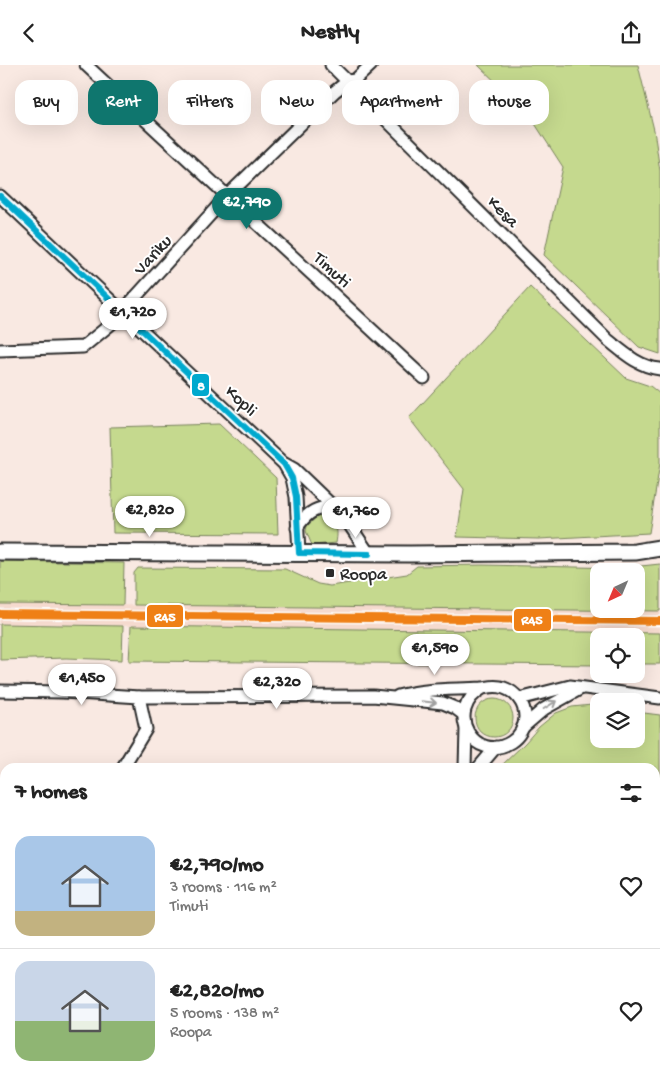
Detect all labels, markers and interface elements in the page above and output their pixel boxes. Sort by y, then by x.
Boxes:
icon: back [15,19,43,47]
icon: share [617,19,645,47]
text: Nestly [301,20,359,46]
chip: Buy [15,80,78,125]
chip: Rent [88,80,158,125]
chip: Filters [168,80,251,125]
chip: New [261,80,332,125]
chip: Apartment [342,80,459,125]
chip: House [469,80,549,125]
pin: €2,790 [206,187,288,230]
street label: Kesa [482,193,523,234]
text: €2,790 [223,194,271,213]
street label: Variku [130,231,178,281]
street label: Timuti [308,248,354,293]
pin: €1,720 [92,297,174,340]
text: €1,720 [110,304,156,323]
line badge: 8 [191,373,210,397]
text: 8 [197,379,205,396]
street label: Kopli [220,382,261,422]
pin: €2,820 [109,495,191,538]
pin: €1,760 [315,497,397,539]
text: €2,820 [126,502,174,521]
text: €1,760 [333,503,379,522]
north arrow [590,563,645,617]
map controls [590,563,645,748]
place label: Roopa [340,565,388,586]
marker: Roopa [324,567,336,579]
line badge: R45 [146,604,184,628]
line badge: R45 [513,608,552,632]
text: R45 [153,610,176,627]
text: R45 [520,613,543,630]
button: locate [590,628,645,683]
pin: €1,590 [394,633,476,676]
text: €1,590 [412,640,458,659]
pin: €1,450 [41,663,123,706]
pin: €2,320 [236,667,318,710]
text: €1,450 [59,670,105,689]
text: €2,320 [253,674,301,693]
button: layers [590,693,645,748]
one-way arrow [420,697,436,707]
one-way arrow [542,700,556,710]
icon: filters [617,779,645,807]
text: 7 homes [15,781,87,806]
text: €2,790/mo [170,854,264,879]
icon: home [55,856,115,916]
icon: heart [617,872,645,900]
text: 3 rooms · 116 m² [170,879,277,898]
text: Timuti [170,898,209,917]
text: €2,820/mo [170,980,264,1005]
icon: home [55,981,115,1041]
icon: heart [617,997,645,1025]
text: 5 rooms · 138 m² [170,1005,279,1024]
text: Roopa [170,1024,212,1043]

